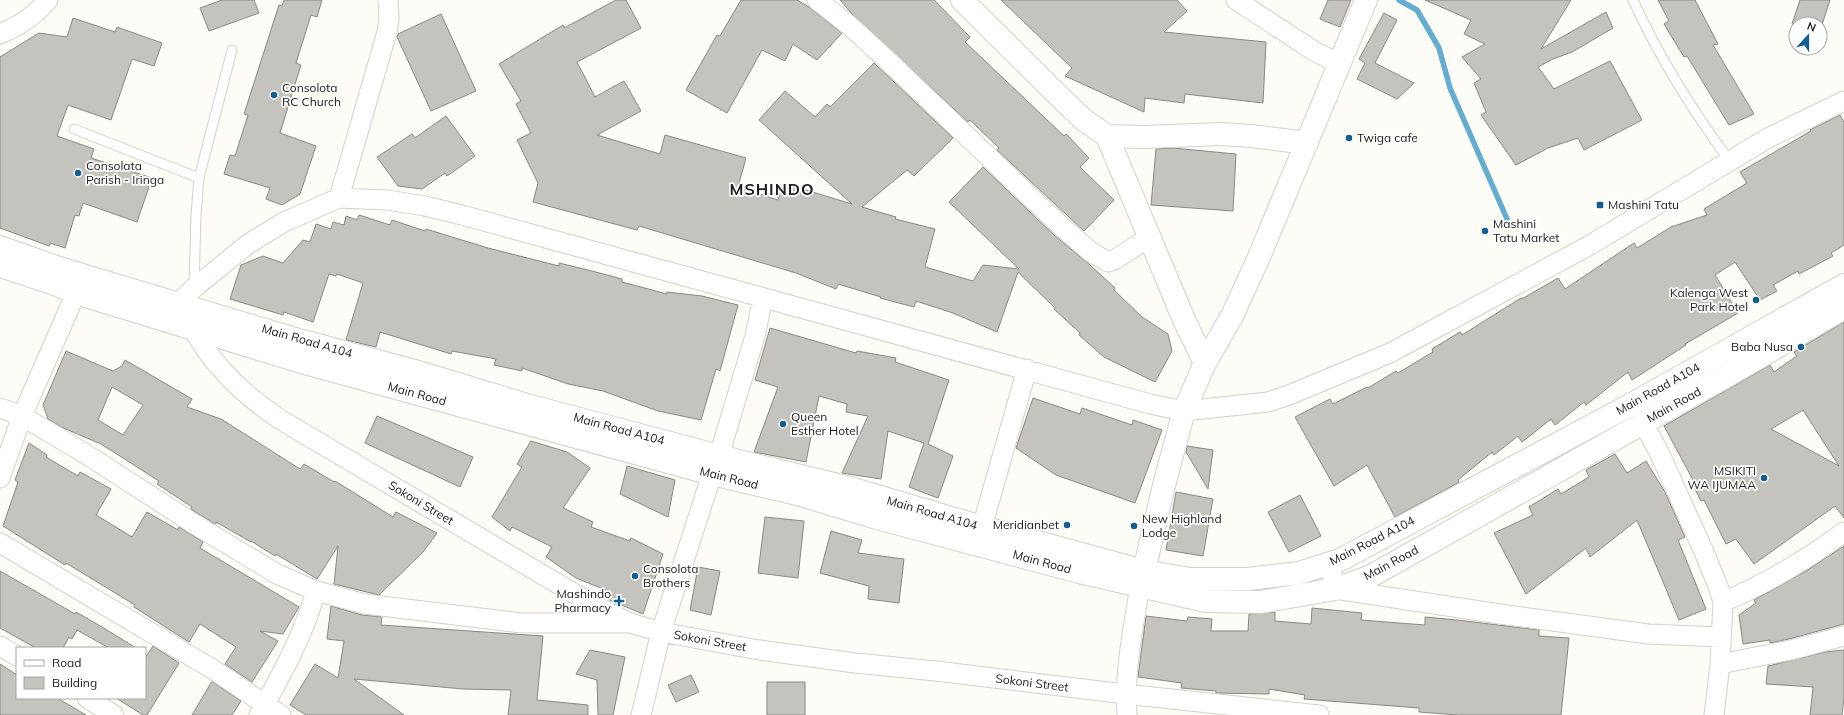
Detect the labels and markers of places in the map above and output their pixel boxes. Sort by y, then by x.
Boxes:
place label: Consolota RC Church [282,80,341,109]
marker: Consolota RC Church [269,90,279,100]
place label: Twiga cafe [1357,130,1418,145]
marker: Twiga cafe [1344,133,1354,143]
place label: Consolata Parish - Iringa [86,158,164,187]
marker: Consolata Parish - Iringa [73,168,83,178]
place label: Mashini Tatu [1608,197,1679,212]
marker: Mashini Tatu [1595,200,1605,210]
place label: Mashini Tatu Market [1493,216,1559,245]
marker: Mashini Tatu Market [1480,226,1490,236]
place label: Kalenga West Park Hotel [1670,285,1748,314]
marker: Kalenga West Park Hotel [1751,295,1761,305]
place label: Baba Nusa [1731,339,1793,354]
marker: Baba Nusa [1796,342,1806,352]
place label: Queen Esther Hotel [791,409,859,438]
marker: Queen Esther Hotel [778,419,788,429]
place label: MSIKITI WA IJUMAA [1688,463,1756,492]
marker: MSIKITI WA IJUMAA [1759,473,1769,483]
place label: New Highland Lodge [1142,511,1222,540]
place label: Meridianbet [993,517,1059,532]
marker: Meridianbet [1062,520,1072,530]
marker: New Highland Lodge [1129,521,1139,531]
place label: Consolota Brothers [643,561,699,590]
marker: Consolota Brothers [630,571,640,581]
place label: Mashindo Pharmacy [555,586,612,615]
marker: Mashindo Pharmacy [614,596,624,606]

